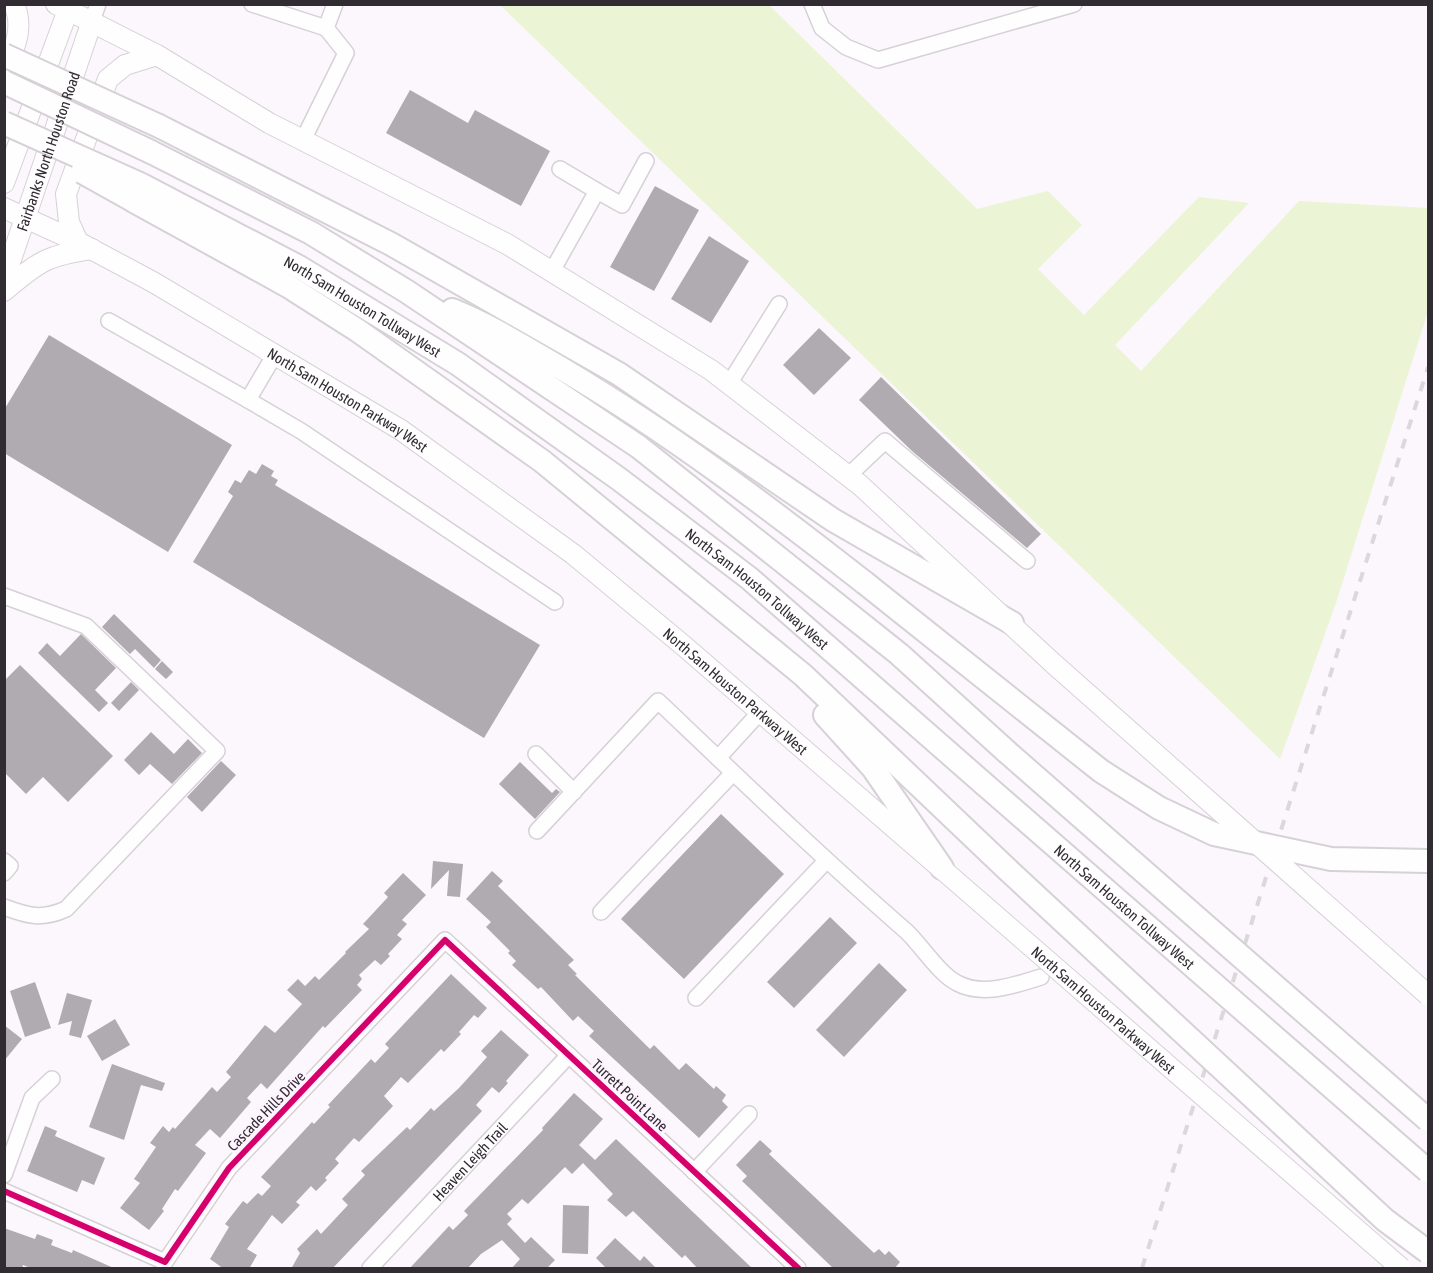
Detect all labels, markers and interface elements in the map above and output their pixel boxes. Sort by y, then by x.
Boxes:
street label: Fairbanks North Houston Road [13,69,83,233]
street label: North Sam Houston Tollway West [281,252,444,360]
street label: North Sam Houston Parkway West [265,344,431,455]
street label: North Sam Houston Tollway West [683,525,832,652]
street label: North Sam Houston Parkway West [660,624,811,758]
street label: North Sam Houston Tollway West [1051,841,1198,972]
street label: North Sam Houston Parkway West [1028,943,1179,1077]
street label: Turrett Point Lane [588,1055,672,1135]
street label: Cascade Hills Drive [224,1068,308,1154]
street label: Heaven Leigh Trail [429,1119,510,1204]

